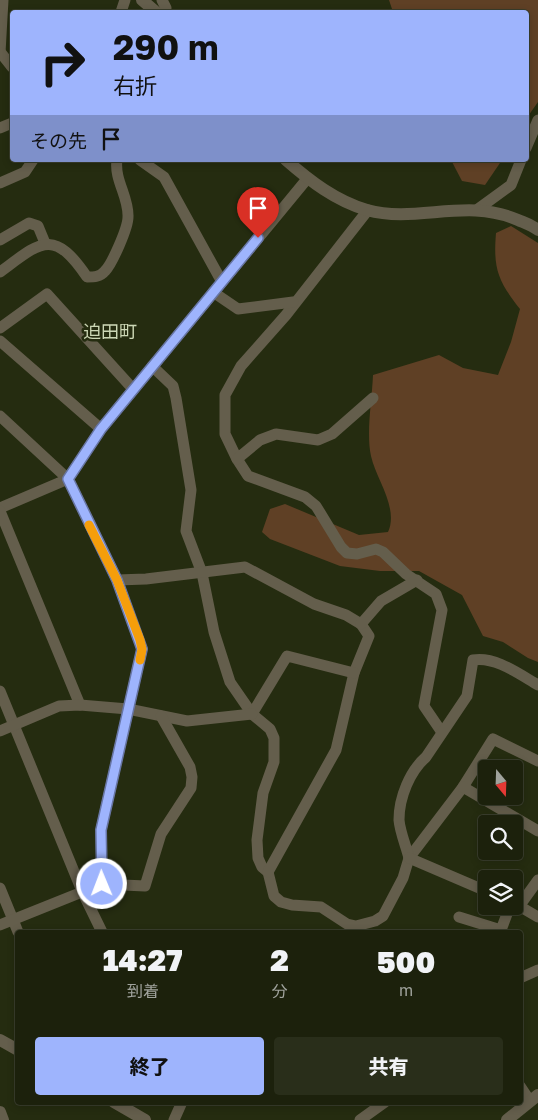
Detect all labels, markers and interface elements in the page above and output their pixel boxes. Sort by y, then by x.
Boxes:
text: 290 m [113,26,219,68]
icon: right [30,30,95,95]
text: 右折 [113,72,157,99]
icon: arrive [97,125,125,153]
text: その先 [30,129,87,152]
pin [237,187,279,238]
icon: arrive [244,194,272,222]
district label: 迫田町 [83,320,137,342]
north arrow [478,760,522,805]
map controls [478,760,523,915]
button: search [478,815,523,860]
position arrow [75,857,127,909]
button: layers [478,870,523,915]
text: 14:27 [103,942,183,978]
text: 2 [270,942,289,978]
text: 500 [377,944,435,980]
text: m [399,980,413,1000]
text: 到着 [127,981,159,1001]
text: 分 [272,981,288,1001]
button: 終了 [35,1037,264,1095]
button: 共有 [274,1037,503,1095]

